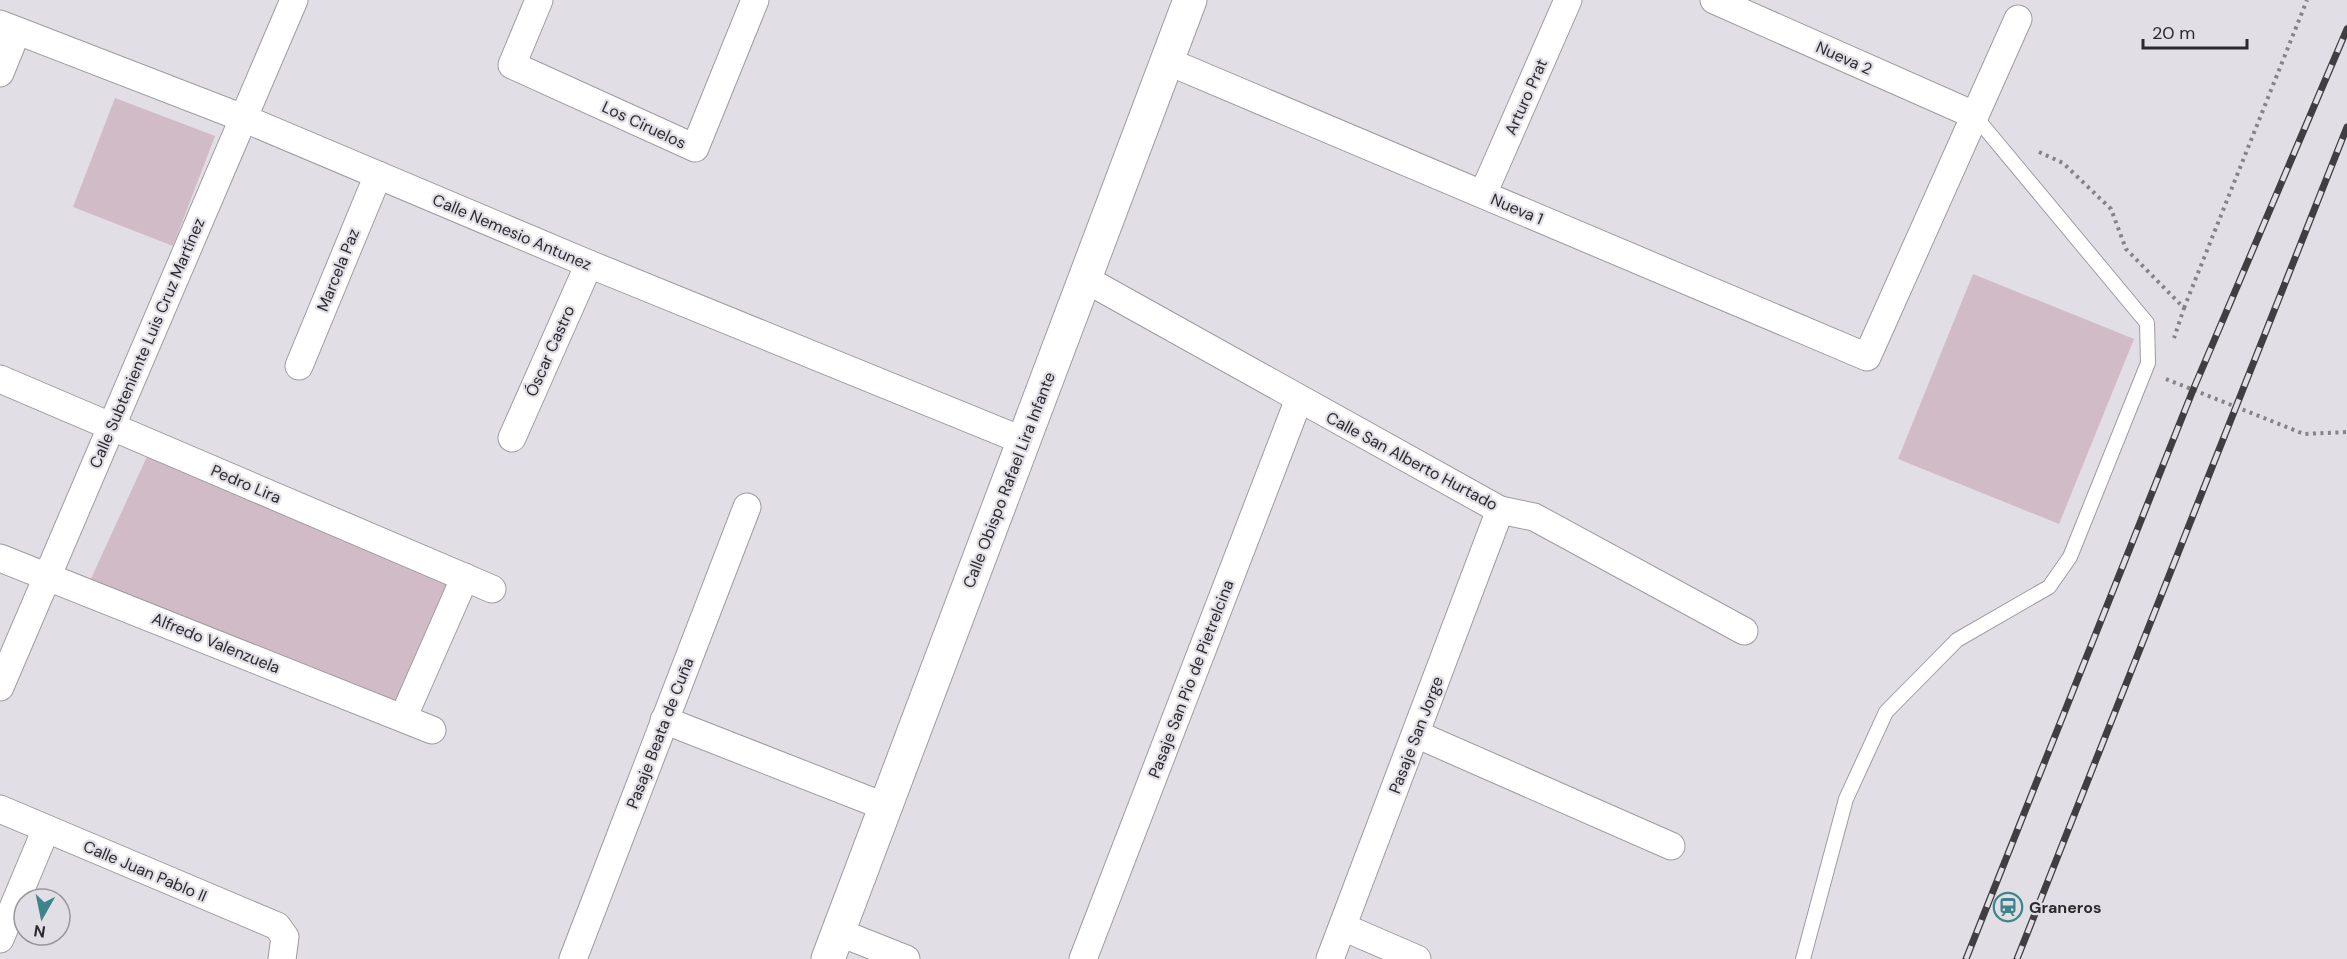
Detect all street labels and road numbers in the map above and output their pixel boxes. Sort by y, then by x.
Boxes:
street label: Nueva 2 [1813,36,1875,80]
street label: Arturo Prat [1500,56,1552,138]
street label: Los Ciruelos [599,96,689,154]
street label: Calle Nemesio Antunez [429,189,595,275]
street label: Nueva 1 [1488,189,1546,229]
street label: Calle Subteniente Luis Cruz Martínez [85,215,209,471]
street label: Marcela Paz [312,226,364,314]
street label: Óscar Castro [521,302,579,400]
street label: Calle Obispo Rafael Lira Infante [958,369,1060,591]
street label: Calle San Alberto Hurtado [1322,407,1502,515]
street label: Pedro Lira [208,460,284,508]
street label: Pasaje San Pio de Pietrelcina [1143,577,1239,781]
street label: Alfredo Valenzuela [149,608,283,678]
street label: Pasaje Beata de Cuña [622,655,698,811]
street label: Pasaje San Jorge [1384,673,1448,797]
street label: Calle Juan Pablo II [80,835,210,907]

